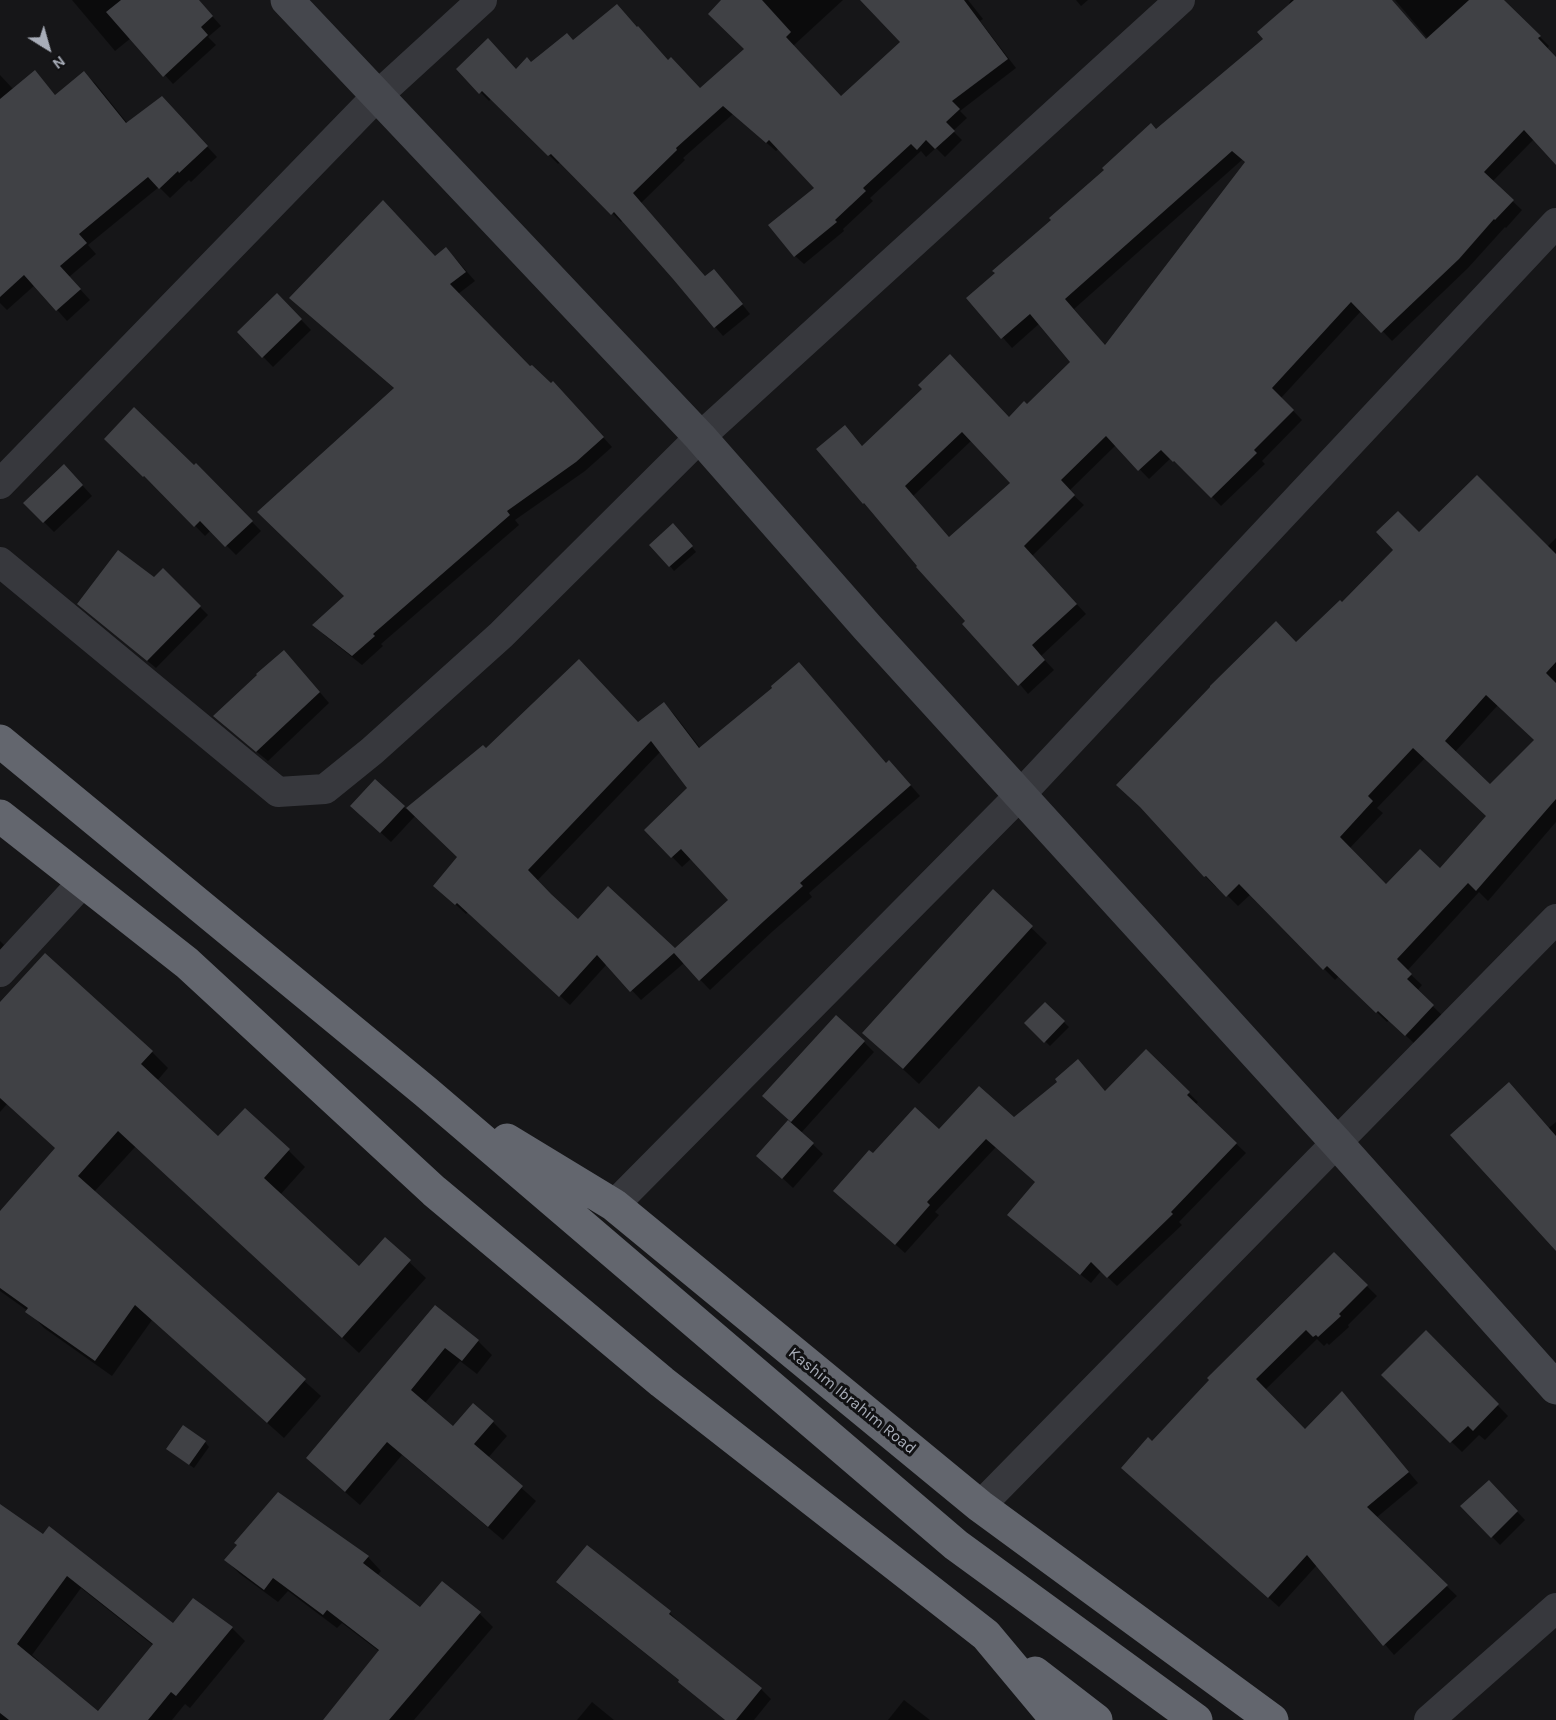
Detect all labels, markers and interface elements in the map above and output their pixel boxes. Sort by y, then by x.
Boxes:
north arrow [18,18,78,78]
text: N [49,52,69,74]
street label: Kashim Ibrahim Road [784,1344,920,1458]

